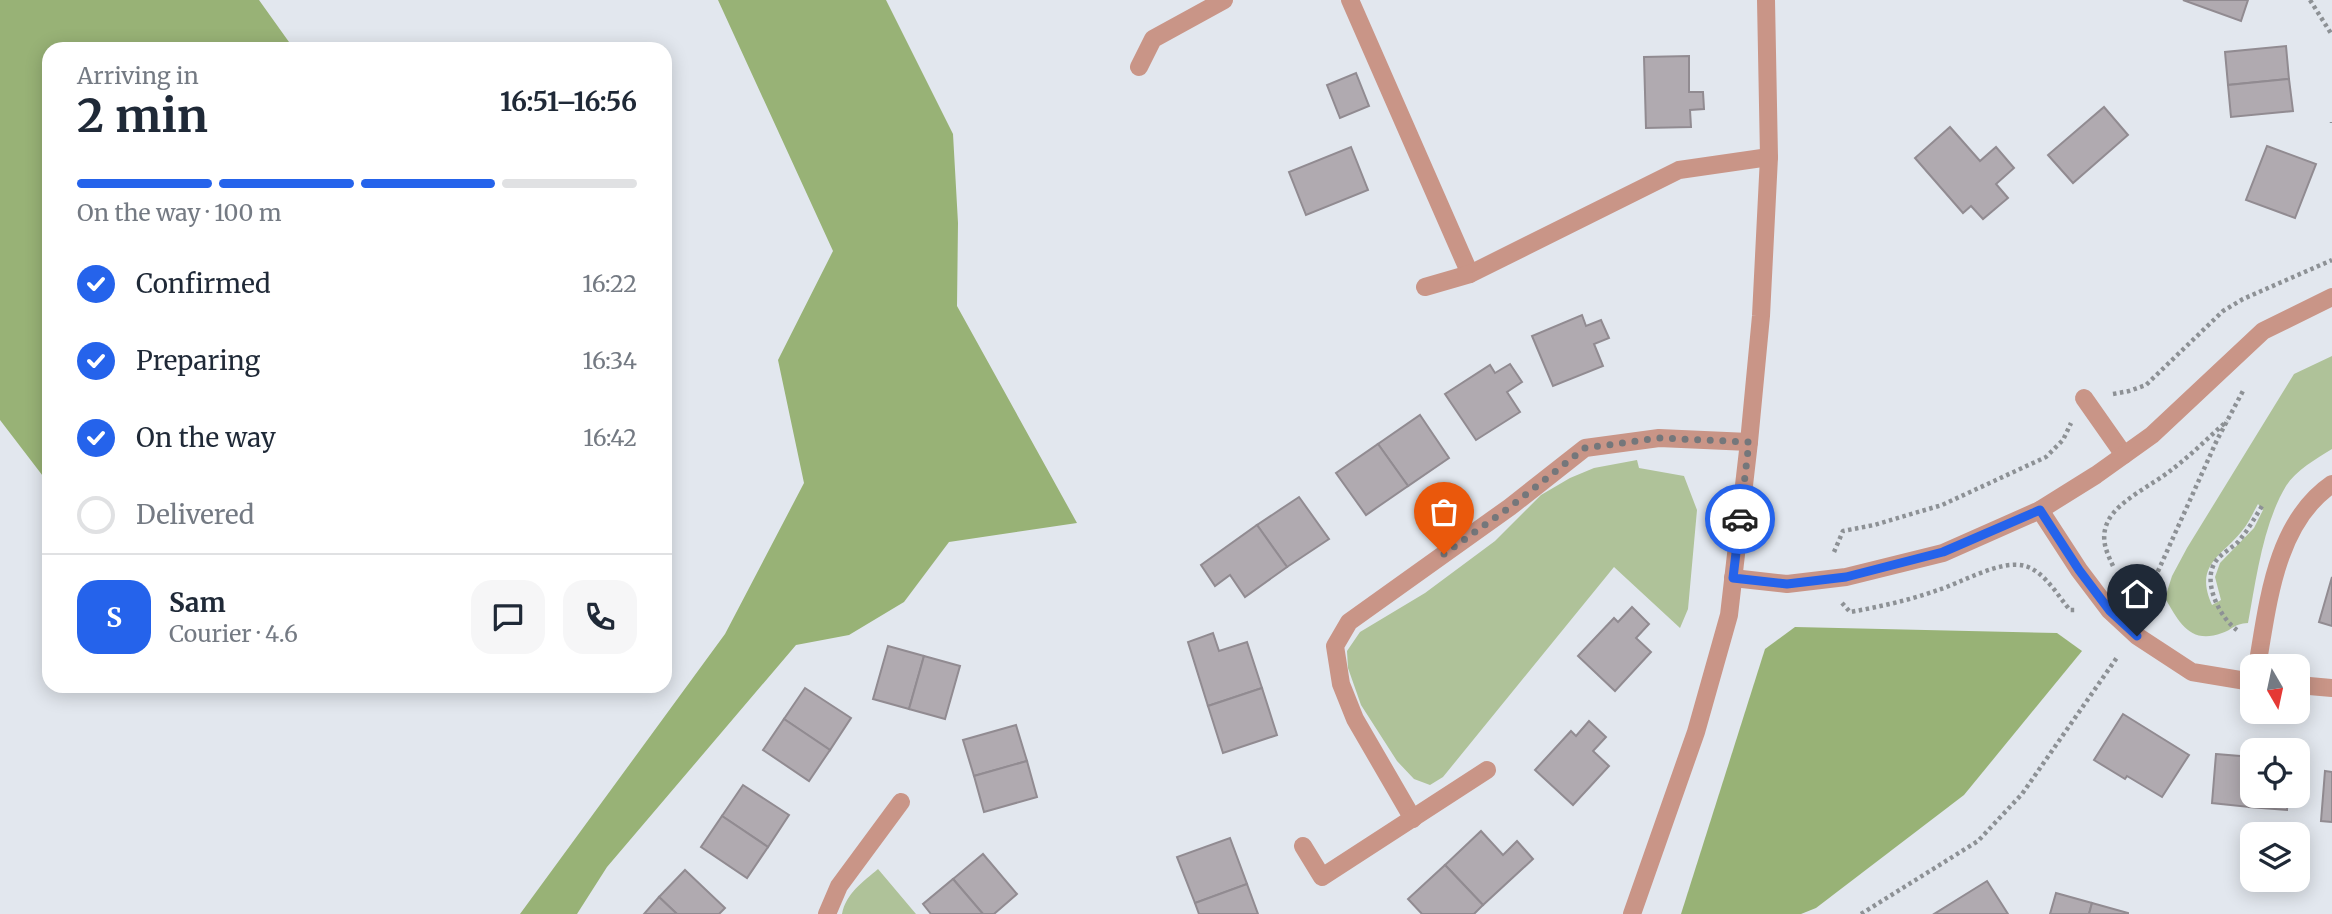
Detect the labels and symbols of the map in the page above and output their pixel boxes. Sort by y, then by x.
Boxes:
pin [1414,482,1474,554]
courier [1705,484,1775,554]
pin [2107,564,2167,636]
north arrow [2240,654,2310,724]

